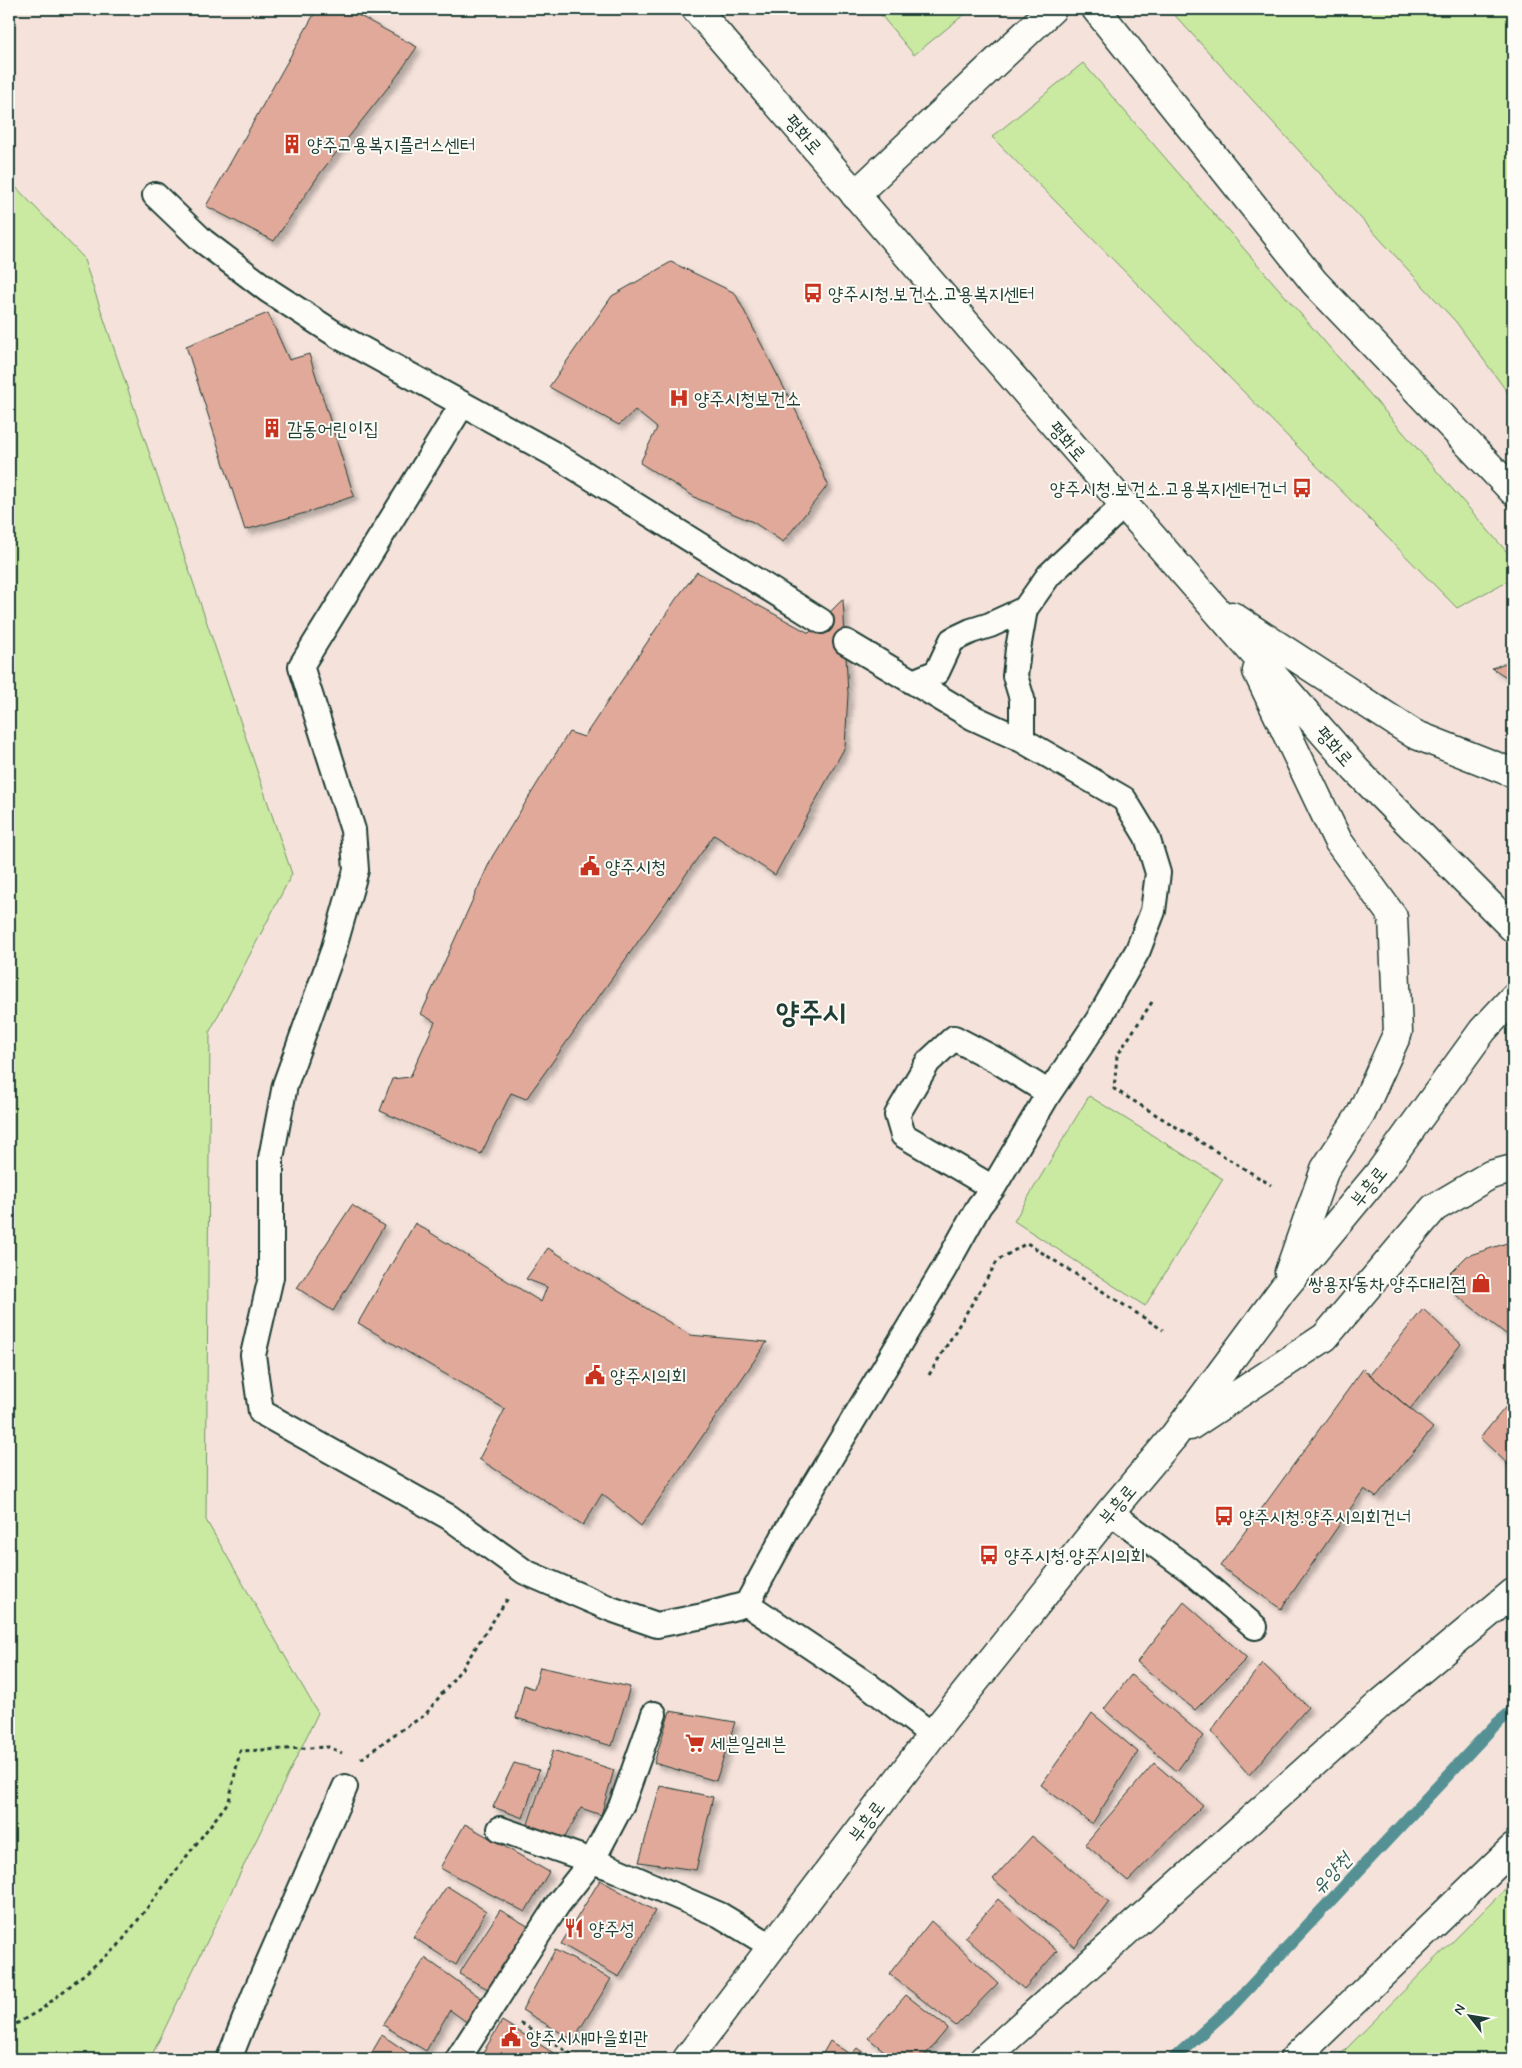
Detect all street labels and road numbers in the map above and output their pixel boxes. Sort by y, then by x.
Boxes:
street label: 평화로 [778,109,827,160]
street label: 평화로 [1042,416,1091,467]
street label: 평화로 [1309,721,1358,772]
street label: 부흥로 [1345,1161,1393,1213]
street label: 부흥로 [1094,1479,1142,1531]
street label: 부흥로 [843,1796,891,1848]

